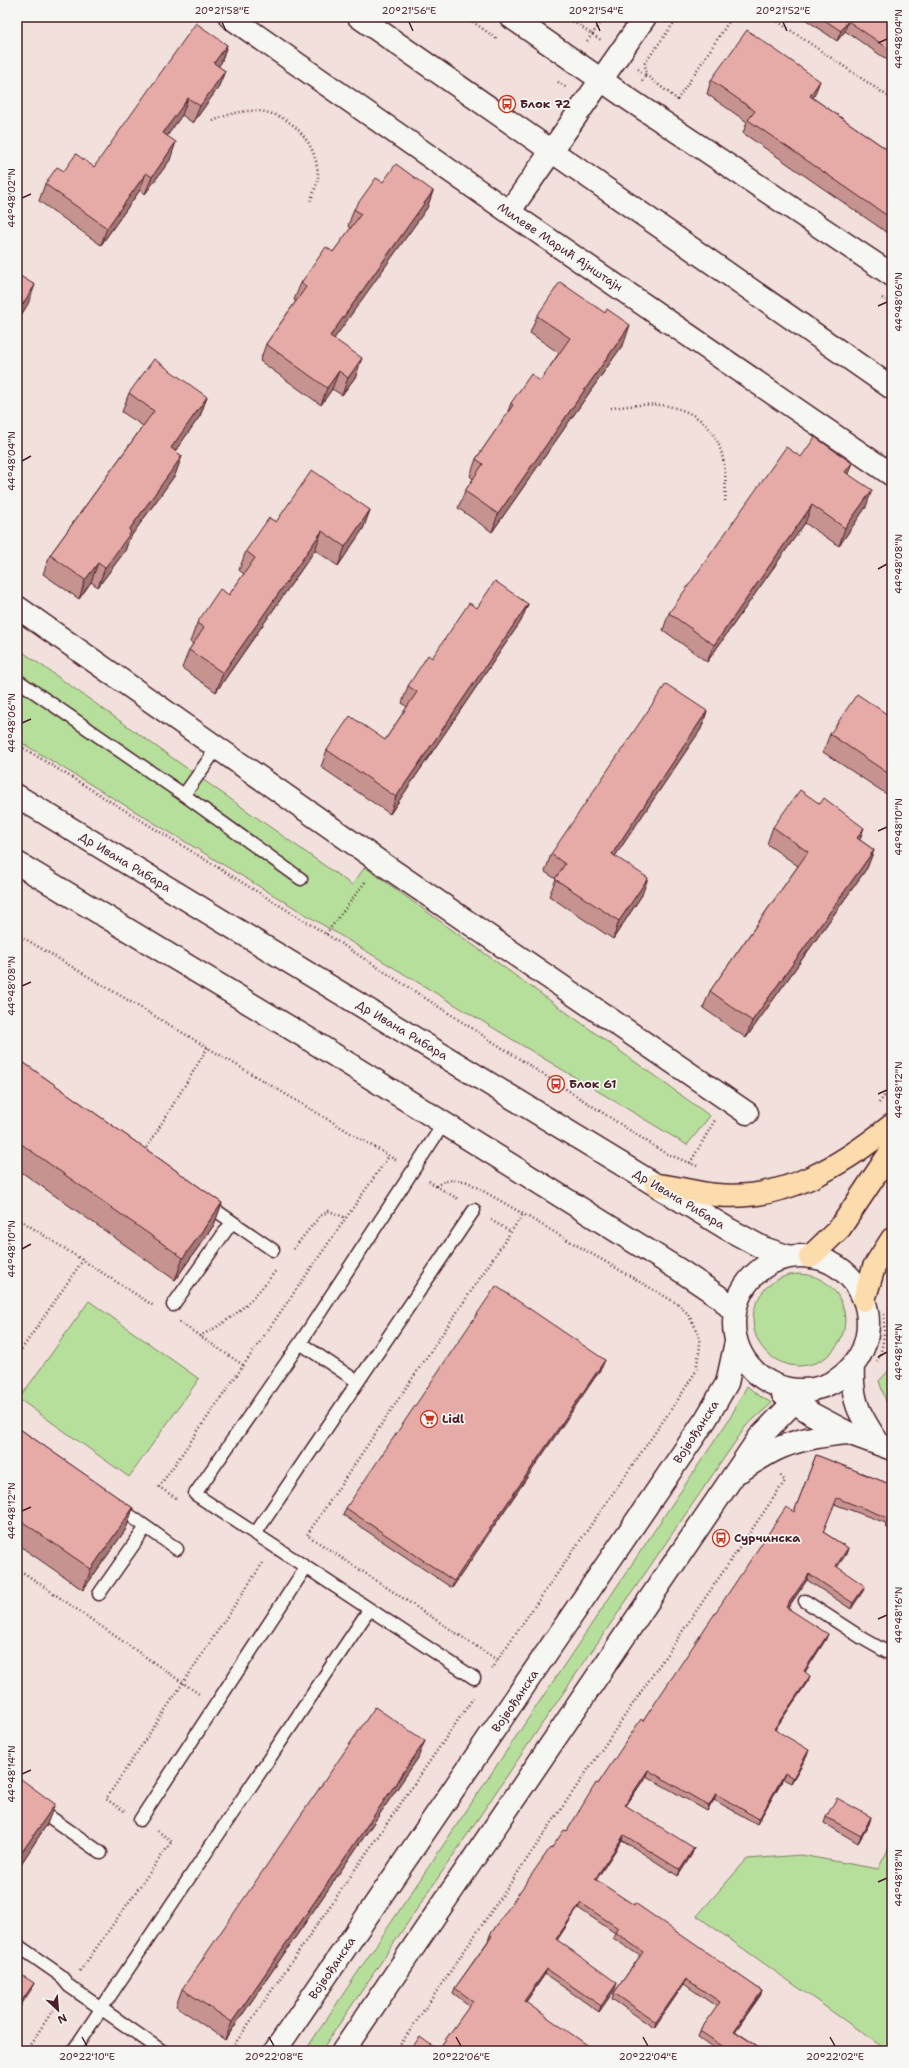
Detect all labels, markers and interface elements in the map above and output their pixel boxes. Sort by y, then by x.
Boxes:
text: 20°21'58"E [194,4,250,17]
text: 20°21'56"E [382,4,436,17]
text: 20°21'54"E [568,4,624,17]
text: 20°21'52"E [756,4,810,17]
text: 44°48'04"N [892,9,905,69]
bus stop icon: Блок 72 [497,94,517,114]
place label: Блок 72 [520,96,571,112]
text: 44°48'02"N [5,168,18,228]
street label: Милеве Марић Ајнштајн [494,199,626,295]
text: 44°48'06"N [892,272,905,332]
text: 44°48'04"N [5,431,18,491]
text: 44°48'08"N [892,534,905,594]
text: 44°48'06"N [5,693,18,753]
text: 44°48'10"N [892,798,905,856]
street label: Др Ивана Рибара [76,828,174,896]
text: 44°48'08"N [5,956,18,1016]
street label: Др Ивана Рибара [353,996,451,1064]
text: 44°48'12"N [892,1061,905,1119]
bus stop icon: Блок 61 [546,1074,566,1094]
place label: Блок 61 [569,1076,616,1092]
street label: Др Ивана Рибара [630,1165,728,1233]
text: 44°48'10"N [5,1220,18,1278]
text: 44°48'14"N [892,1323,905,1381]
street label: Војвођанска [670,1397,723,1467]
supermarket icon: Lidl [419,1409,439,1429]
place label: Lidl [442,1411,464,1427]
text: 44°48'12"N [5,1482,18,1540]
bus stop icon: Сурчинска [711,1528,731,1548]
place label: Сурчинска [734,1530,801,1546]
text: 44°48'16"N [892,1587,905,1643]
street label: Војвођанска [488,1666,542,1735]
text: 44°48'14"N [5,1745,18,1803]
text: 44°48'18"N [892,1849,905,1907]
street label: Војвођанска [305,1933,359,2002]
north arrow [38,1990,78,2030]
text: N [55,2010,69,2027]
text: 20°22'10"E [59,2050,115,2063]
text: 20°22'08"E [245,2050,303,2063]
text: 20°22'06"E [432,2050,490,2063]
text: 20°22'04"E [619,2050,677,2063]
text: 20°22'02"E [806,2050,864,2063]

